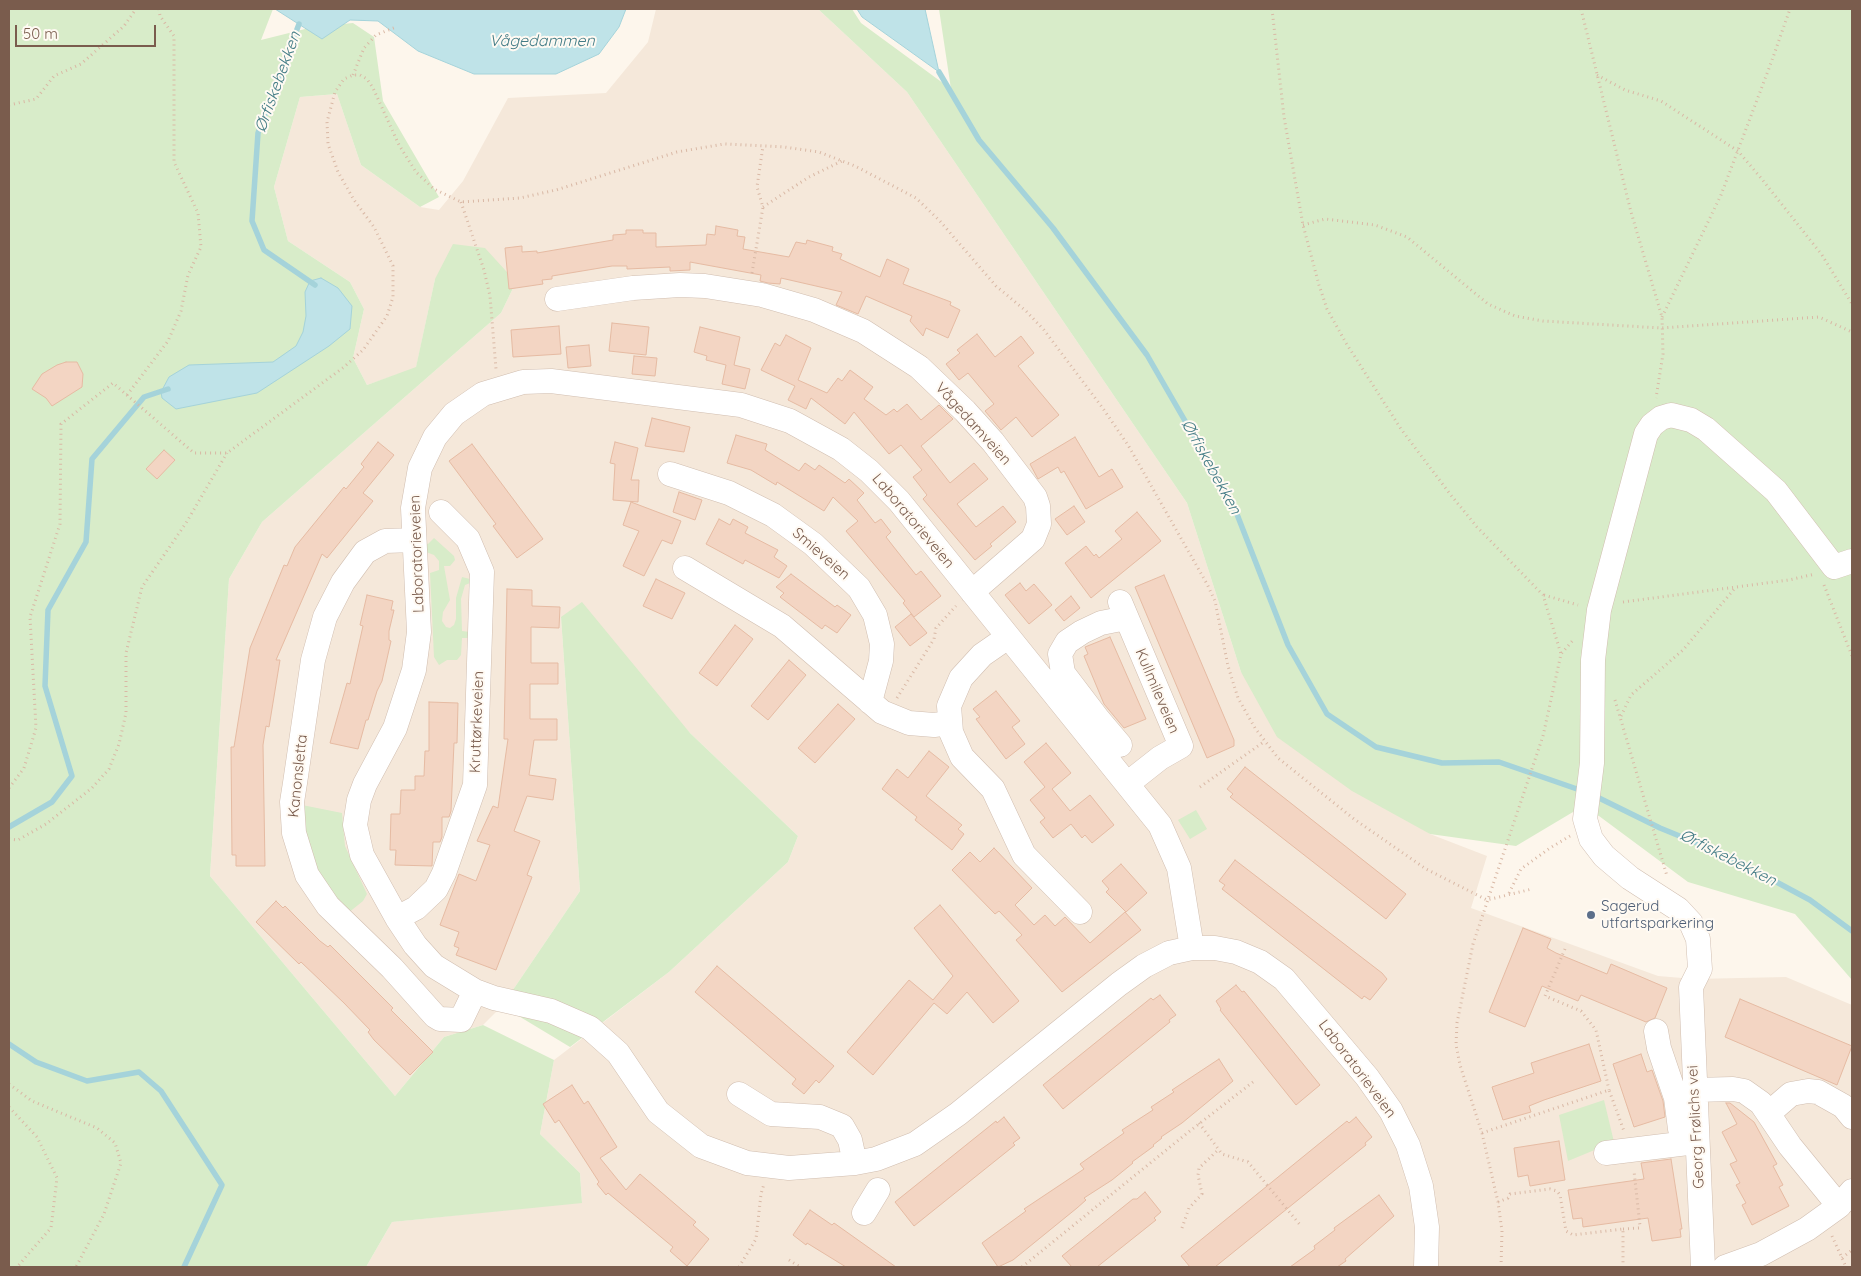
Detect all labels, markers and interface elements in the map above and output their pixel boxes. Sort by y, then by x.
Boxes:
scale bar [18,15,159,47]
text: 50 m [23,24,58,43]
water label: Ørfiskebekken [251,29,305,135]
water label: Vågedammen [489,31,595,51]
street label: Vågedamveien [931,379,1015,469]
water label: Ørfiskebekken [1177,416,1245,518]
street label: Laboratorieveien [868,470,958,572]
street label: Laboratorieveien [406,495,428,613]
street label: Smieveien [789,524,853,584]
street label: Kullmileveien [1131,646,1183,736]
street label: Kruttørkeveien [466,671,488,773]
street label: Kanonsletta [285,733,311,819]
water label: Ørfiskebekken [1677,826,1779,890]
place label: Sagerud utfartsparkering [1601,897,1714,932]
marker: Sagerud utfartsparkering [1585,909,1597,921]
street label: Laboratorieveien [1314,1016,1400,1122]
street label: Georg Frølichs vei [1684,1065,1708,1189]

